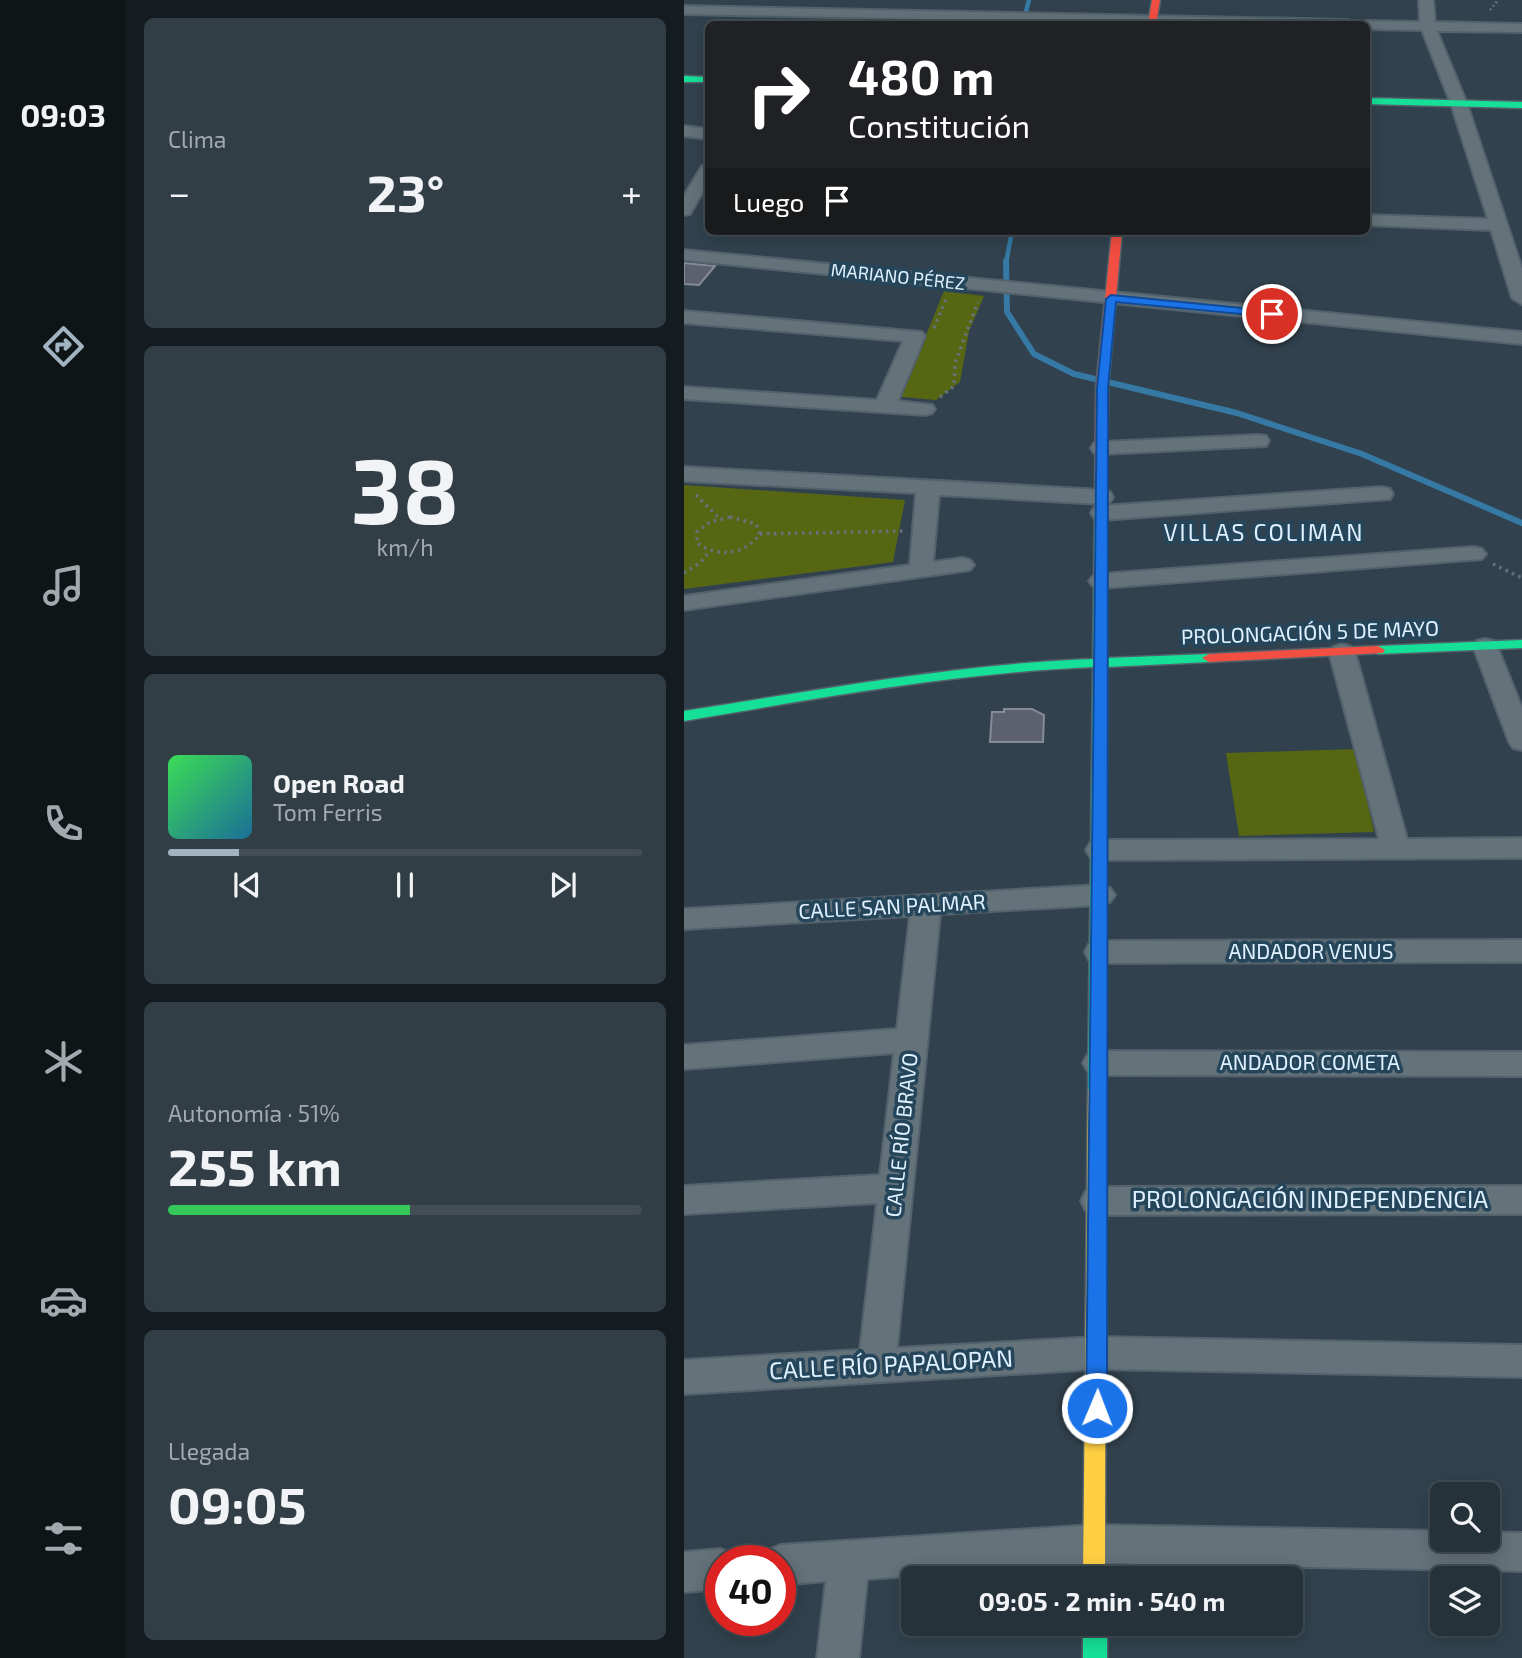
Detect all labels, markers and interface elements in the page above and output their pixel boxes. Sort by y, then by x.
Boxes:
text: 480 m [848,46,994,105]
icon: right [733,49,824,140]
text: 09:03 [20,95,106,133]
text: Constitución [848,106,1030,144]
text: Clima [168,125,226,153]
text: 23° [367,160,444,222]
text: − [168,169,190,215]
text: + [621,169,642,215]
icon: arrive [818,182,856,220]
text: Luego [733,186,804,217]
street label: MARIANO PÉREZ [830,258,966,294]
pin [1242,284,1302,344]
icon: arrive [1253,295,1291,333]
icon: directions [39,322,88,371]
text: 38 [351,433,459,542]
district label: VILLAS COLIMAN [1164,518,1364,546]
text: km/h [376,533,434,561]
icon: music [39,561,88,610]
street label: PROLONGACIÓN 5 DE MAYO [1180,615,1439,648]
text: Open Road [273,767,405,798]
text: Tom Ferris [273,798,382,826]
icon: phone [39,799,88,848]
icon: previous [228,866,266,904]
icon: pause [386,866,424,904]
icon: next [544,866,582,904]
street label: CALLE SAN PALMAR [798,888,986,923]
street label: ANDADOR VENUS [1228,938,1394,963]
icon: climate [39,1037,88,1086]
street label: ANDADOR COMETA [1220,1049,1400,1074]
street label: CALLE RÍO BRAVO [879,1051,922,1218]
text: Autonomía · 51% [168,1099,340,1127]
text: 255 km [168,1134,342,1196]
street label: PROLONGACIÓN INDEPENDENCIA [1132,1184,1488,1213]
icon: car [39,1276,88,1325]
street label: CALLE RÍO PAPALOPAN [768,1343,1014,1384]
position arrow [1060,1371,1134,1445]
text: Llegada [168,1437,250,1465]
text: 09:05 [168,1472,306,1534]
map controls [1430,1482,1500,1636]
button: search [1430,1482,1500,1552]
icon: filters [39,1514,88,1563]
speed limit sign: 40 [705,1545,796,1636]
button: layers [1430,1566,1500,1636]
text: 09:05 · 2 min · 540 m [979,1585,1225,1616]

